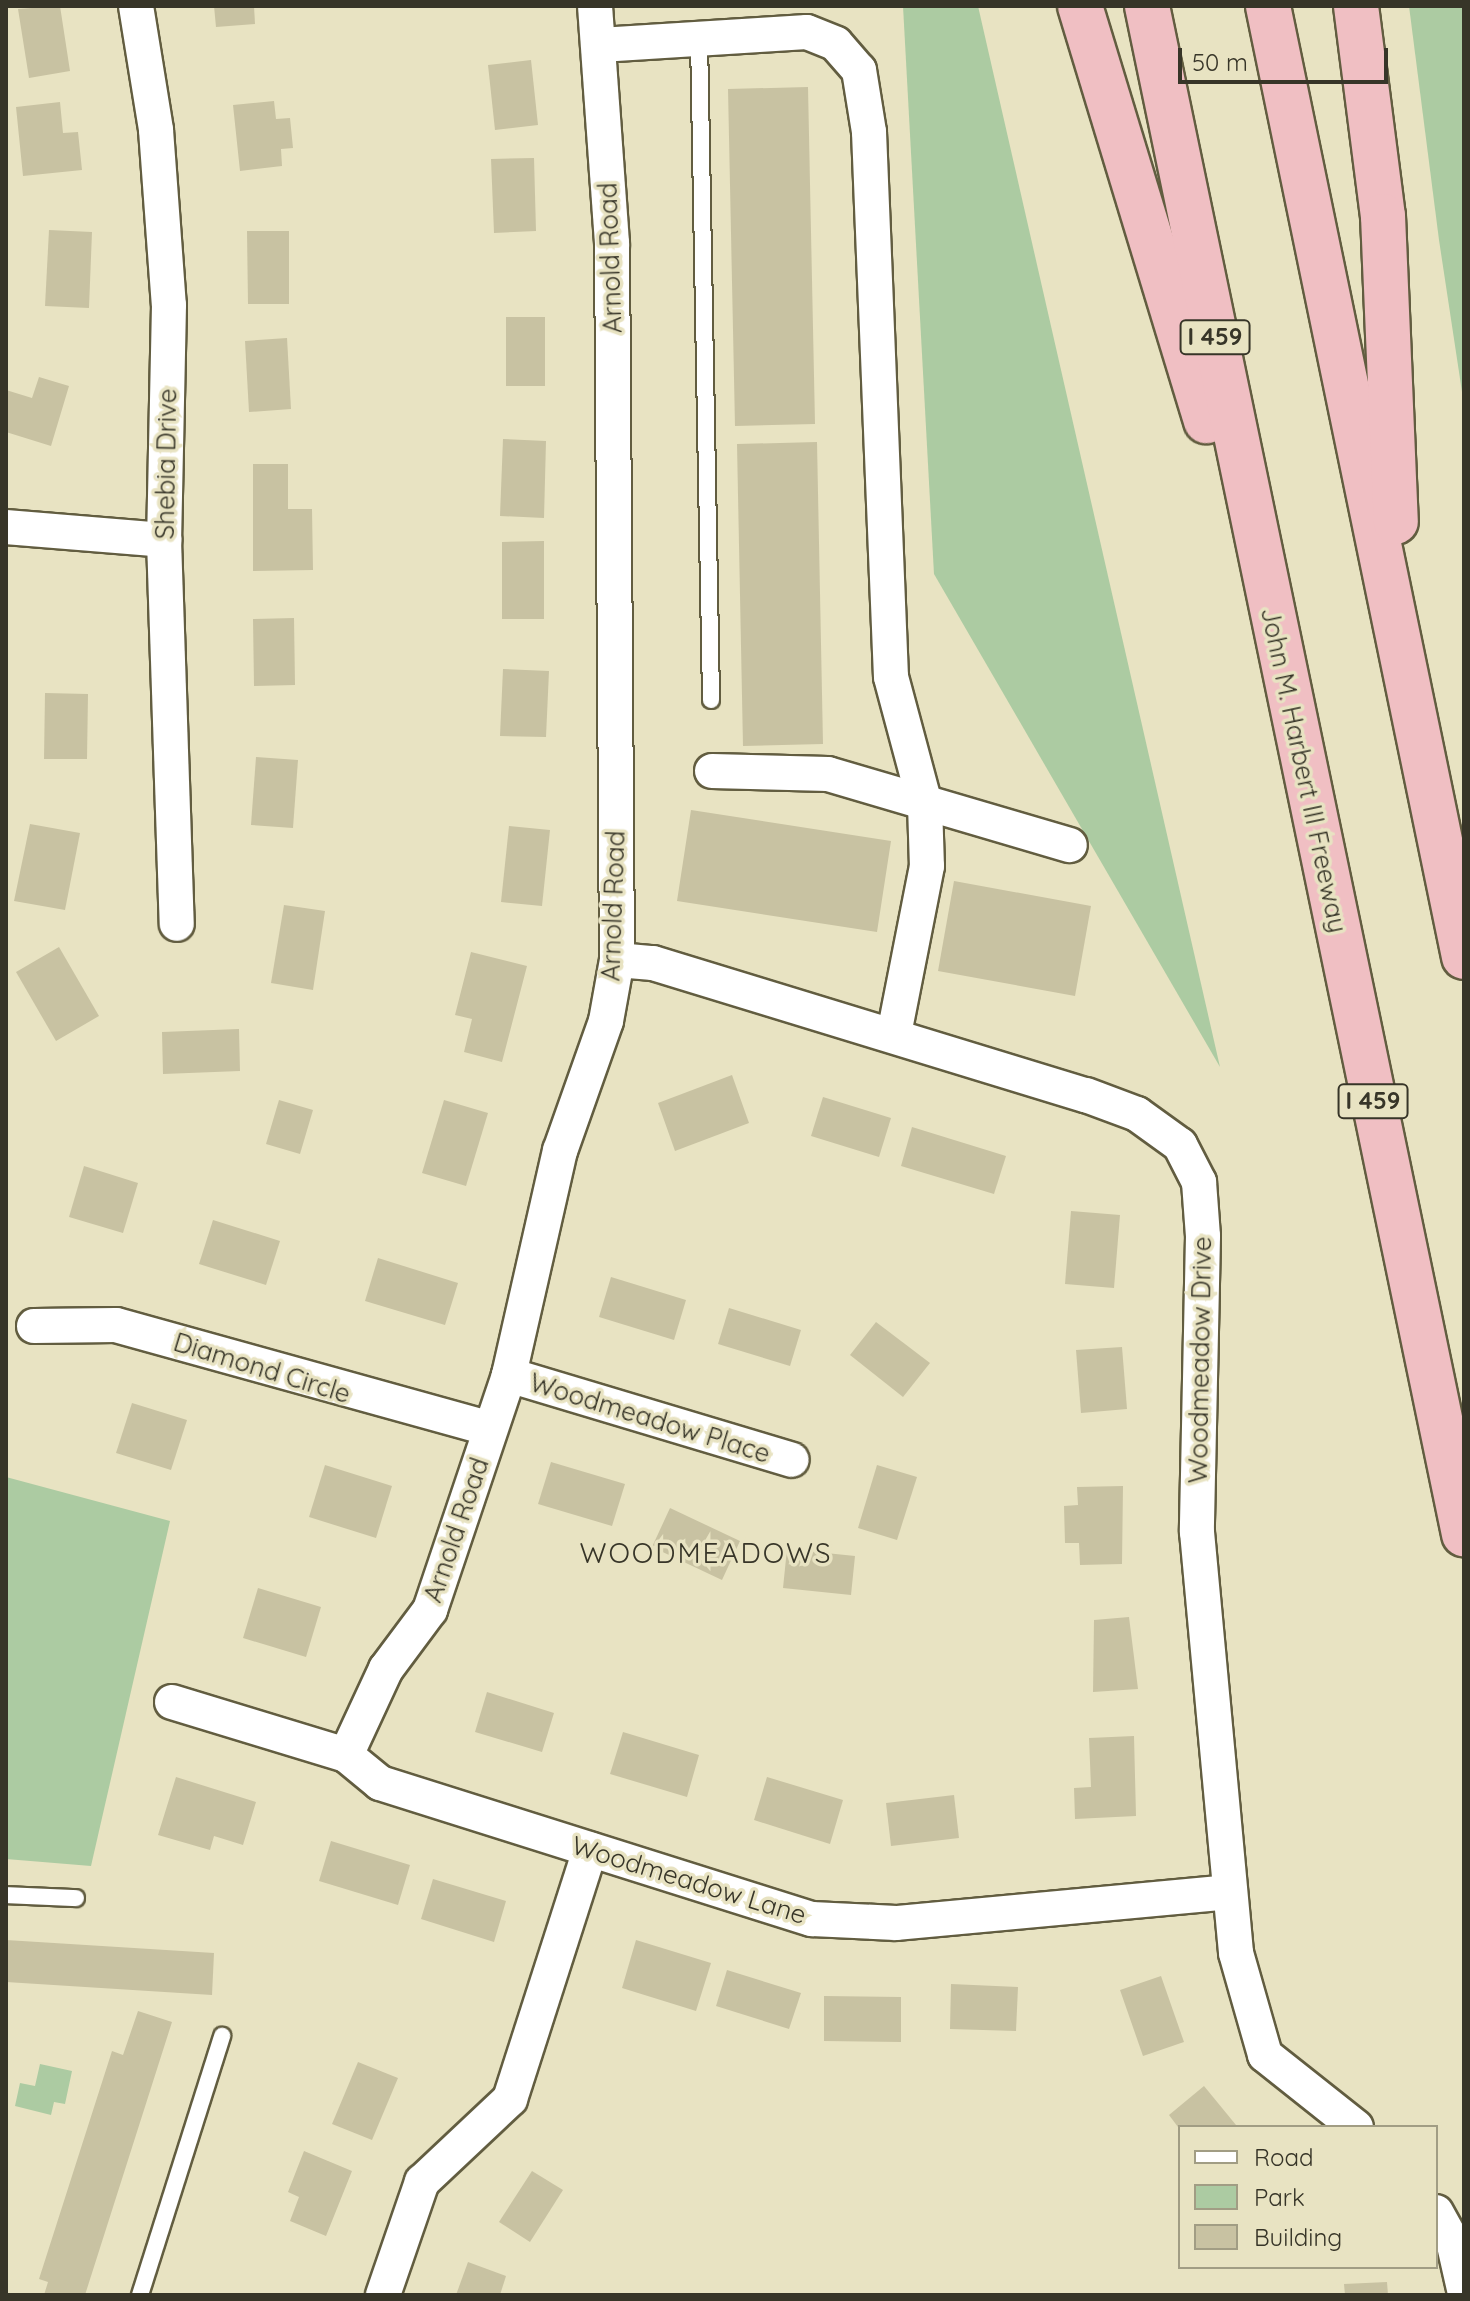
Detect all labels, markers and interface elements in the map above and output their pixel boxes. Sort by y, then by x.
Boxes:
scale bar [1182,32,1392,82]
text: 50 m [1192,47,1248,77]
street label: Arnold Road [592,182,628,334]
road number: I 459 [1179,317,1251,357]
street label: Shebia Drive [149,388,183,540]
street label: John M. Harbert III Freeway [1254,605,1354,935]
street label: Arnold Road [595,830,631,982]
road number: I 459 [1337,1081,1409,1121]
street label: Woodmeadow Drive [1182,1236,1218,1484]
street label: Diamond Circle [170,1326,354,1410]
street label: Woodmeadow Place [526,1367,774,1469]
street label: Arnold Road [417,1454,495,1606]
district label: WOODMEADOWS [579,1536,833,1570]
street label: Woodmeadow Lane [568,1829,810,1931]
legend [1178,2125,1438,2269]
text: Road [1254,2142,1314,2172]
text: Park [1254,2182,1305,2212]
text: Building [1254,2222,1342,2252]

